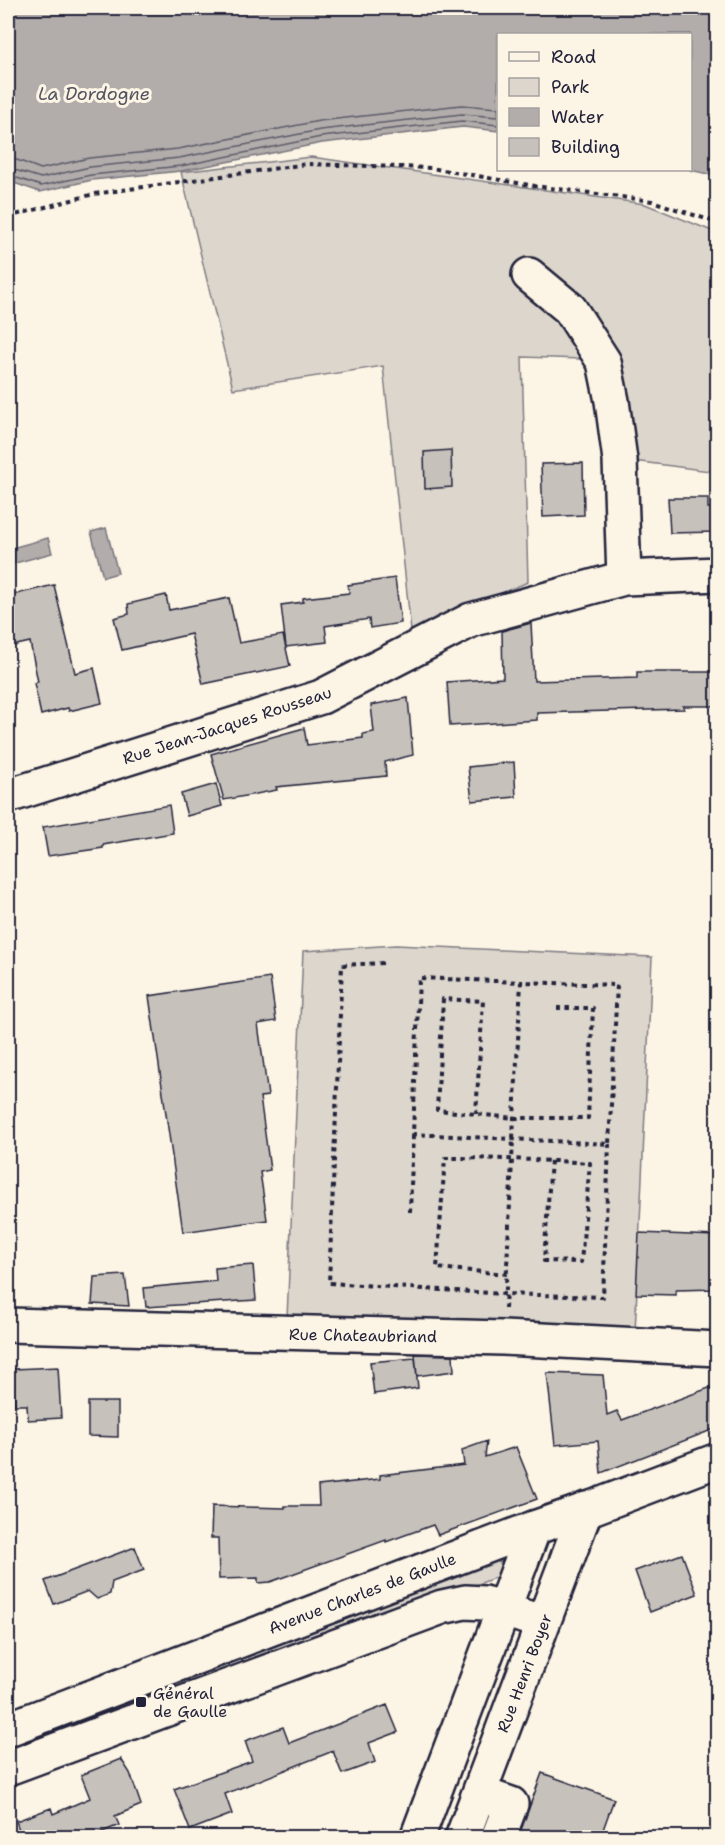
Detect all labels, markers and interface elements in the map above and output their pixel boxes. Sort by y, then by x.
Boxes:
legend [497,33,692,171]
text: Road [551,45,596,69]
text: Park [551,75,590,99]
water label: La Dordogne [38,82,150,106]
text: Water [551,105,604,129]
text: Building [551,135,620,159]
street label: Rue Jean-Jacques Rousseau [120,682,334,769]
street label: Rue Chateaubriand [289,1324,437,1347]
street label: Avenue Charles de Gaulle [265,1548,459,1639]
street label: Rue Henri Boyer [492,1611,557,1736]
place label: Général de Gaulle [153,1683,227,1722]
marker: Général de Gaulle [134,1695,148,1709]

